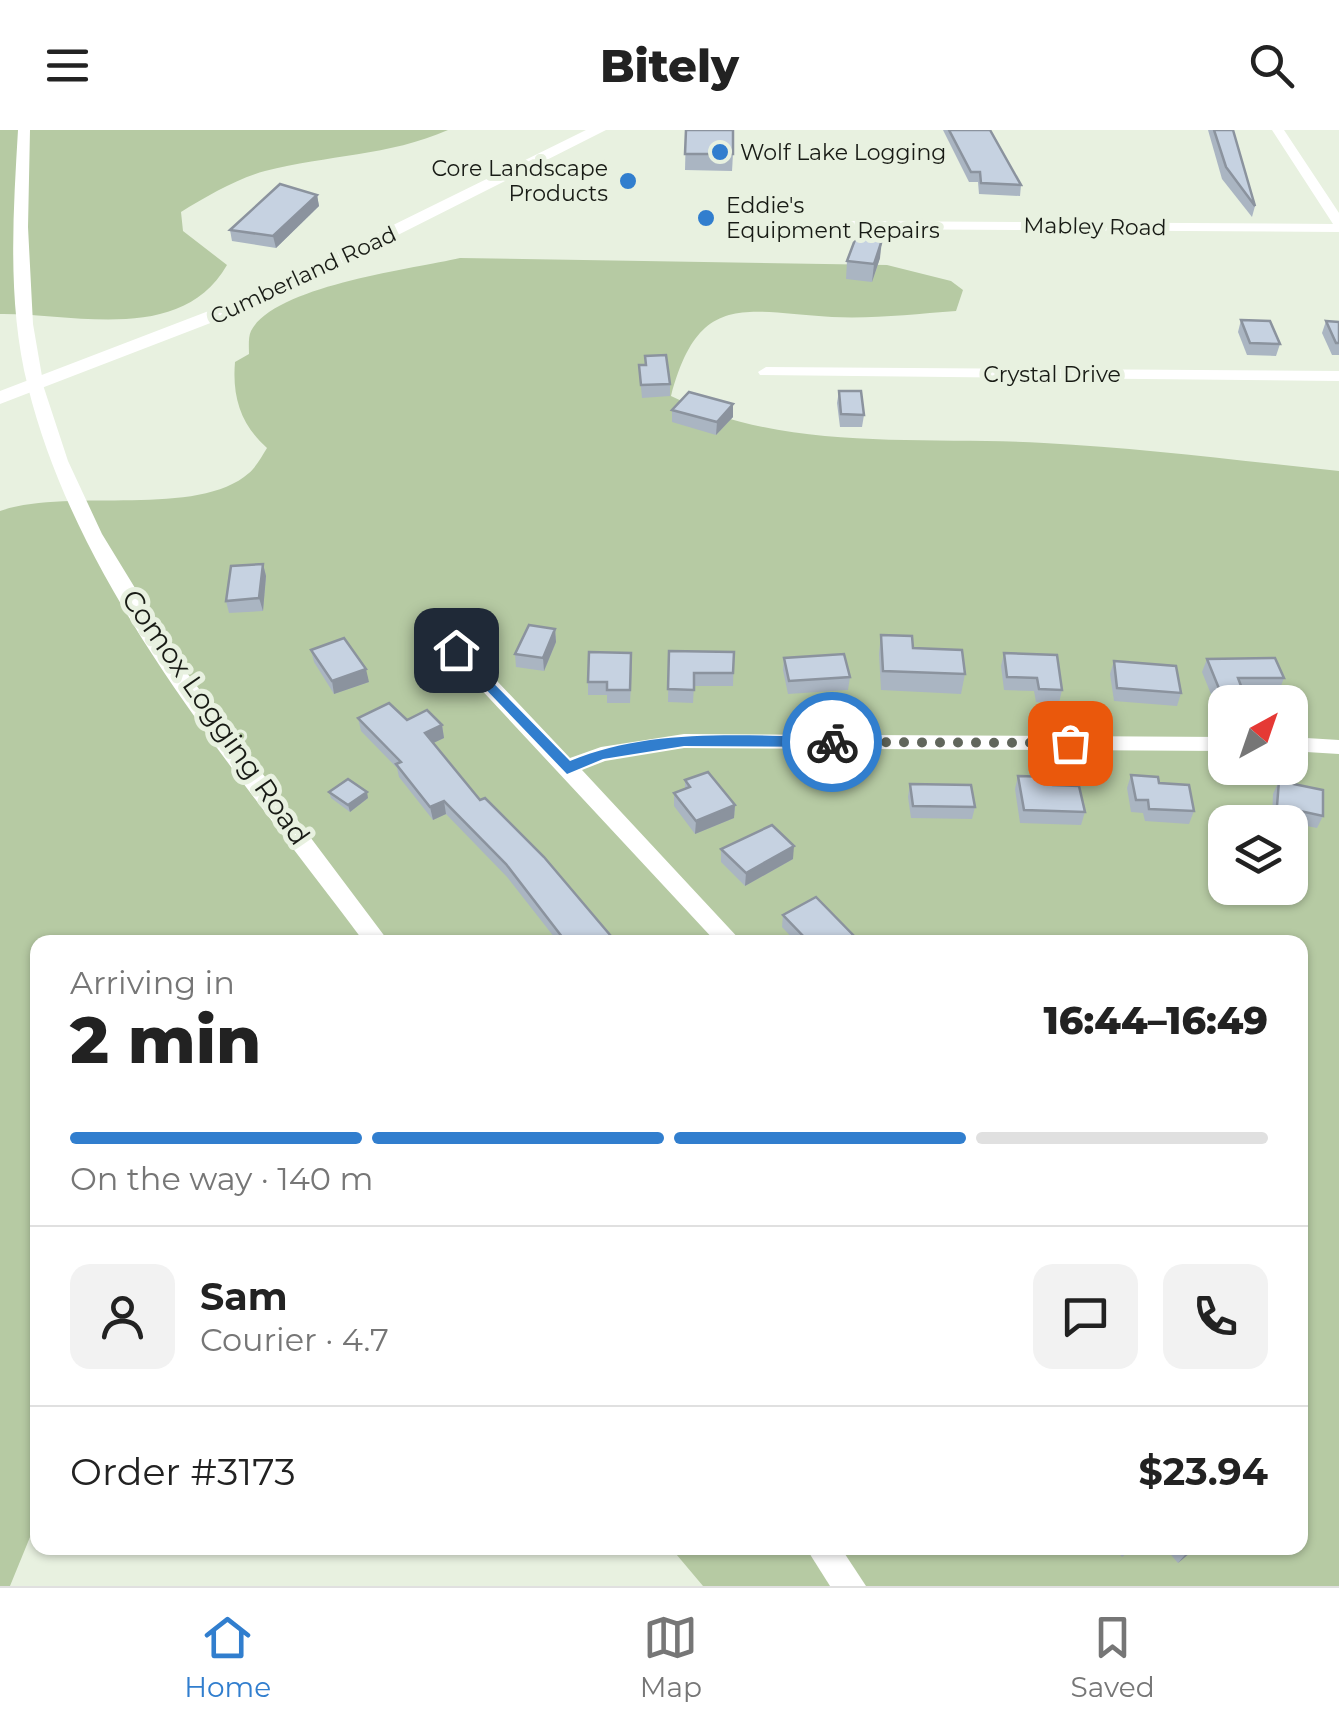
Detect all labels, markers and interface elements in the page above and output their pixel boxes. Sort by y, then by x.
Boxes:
icon: menu [40,38,95,93]
text: Bitely [600,38,739,93]
icon: search [1244,38,1299,93]
place label: Wolf Lake Logging [740,139,946,166]
marker: Wolf Lake Logging [709,141,731,163]
place label: Core Landscape Products [431,155,608,207]
marker: Core Landscape Products [617,170,639,192]
place label: Eddie's Equipment Repairs [726,192,940,244]
marker: Eddie's Equipment Repairs [695,207,717,229]
street label: Mabley Road [1023,212,1167,241]
street label: Cumberland Road [206,220,401,330]
street label: Crystal Drive [983,361,1121,388]
street label: Comox Logging Road [115,583,317,851]
pin [414,608,499,693]
icon: home [429,623,484,678]
north arrow [1208,685,1308,785]
map controls [1208,685,1308,905]
courier [782,692,882,792]
pin [1028,701,1113,786]
icon: bike [805,715,860,770]
icon: bag [1043,716,1098,771]
button: layers [1208,805,1308,905]
text: Arriving in [70,963,235,1002]
text: 16:44–16:49 [1043,997,1268,1044]
text: 2 min [70,1000,261,1079]
text: On the way · 140 m [70,1159,373,1198]
button: person [70,1264,175,1369]
button: chat [1033,1264,1138,1369]
button: phone [1163,1264,1268,1369]
text: Sam [200,1273,288,1320]
text: Courier · 4.7 [200,1320,389,1359]
text: Order #3173 [70,1448,296,1495]
text: $23.94 [1138,1448,1268,1495]
tab: Home [184,1610,271,1704]
tab: Map [640,1610,702,1704]
tab: Saved [1071,1610,1155,1704]

